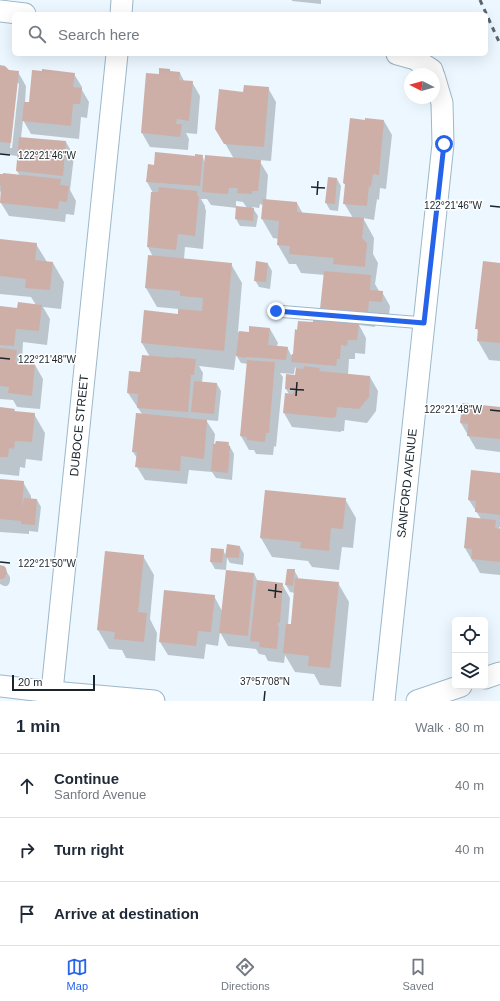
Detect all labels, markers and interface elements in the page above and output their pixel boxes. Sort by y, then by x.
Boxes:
search box [12,12,488,56]
icon: search [26,23,48,45]
text: Search here [58,26,140,43]
north arrow [404,68,440,104]
route start [435,135,453,153]
text: 122°21'46"W [18,150,76,161]
text: 122°21'46"W [424,200,482,211]
route end [267,302,285,320]
text: 122°21'48"W [18,354,76,365]
street label: DUBOCE STREET [67,373,91,477]
text: 122°21'48"W [424,404,482,415]
street label: SANFORD AVENUE [394,428,420,539]
text: 122°21'50"W [18,558,76,569]
map controls [452,617,488,689]
button: locate [452,617,488,653]
button: layers [452,653,488,689]
scale bar [12,673,95,692]
text: 20 m [18,676,42,688]
text: 37°57'08"N [240,676,290,687]
text: 1 min [16,717,60,736]
text: Walk · 80 m [415,720,484,735]
text: Continue [54,770,119,787]
icon: ahead [16,775,38,797]
text: 40 m [455,778,484,793]
text: Sanford Avenue [54,787,146,802]
icon: right [16,839,38,861]
text: Turn right [54,841,124,858]
text: 40 m [455,842,484,857]
icon: arrive [16,903,38,925]
text: Arrive at destination [54,905,199,922]
tab: Map [66,956,88,992]
tab: Directions [221,956,270,992]
tab: Saved [402,956,434,992]

